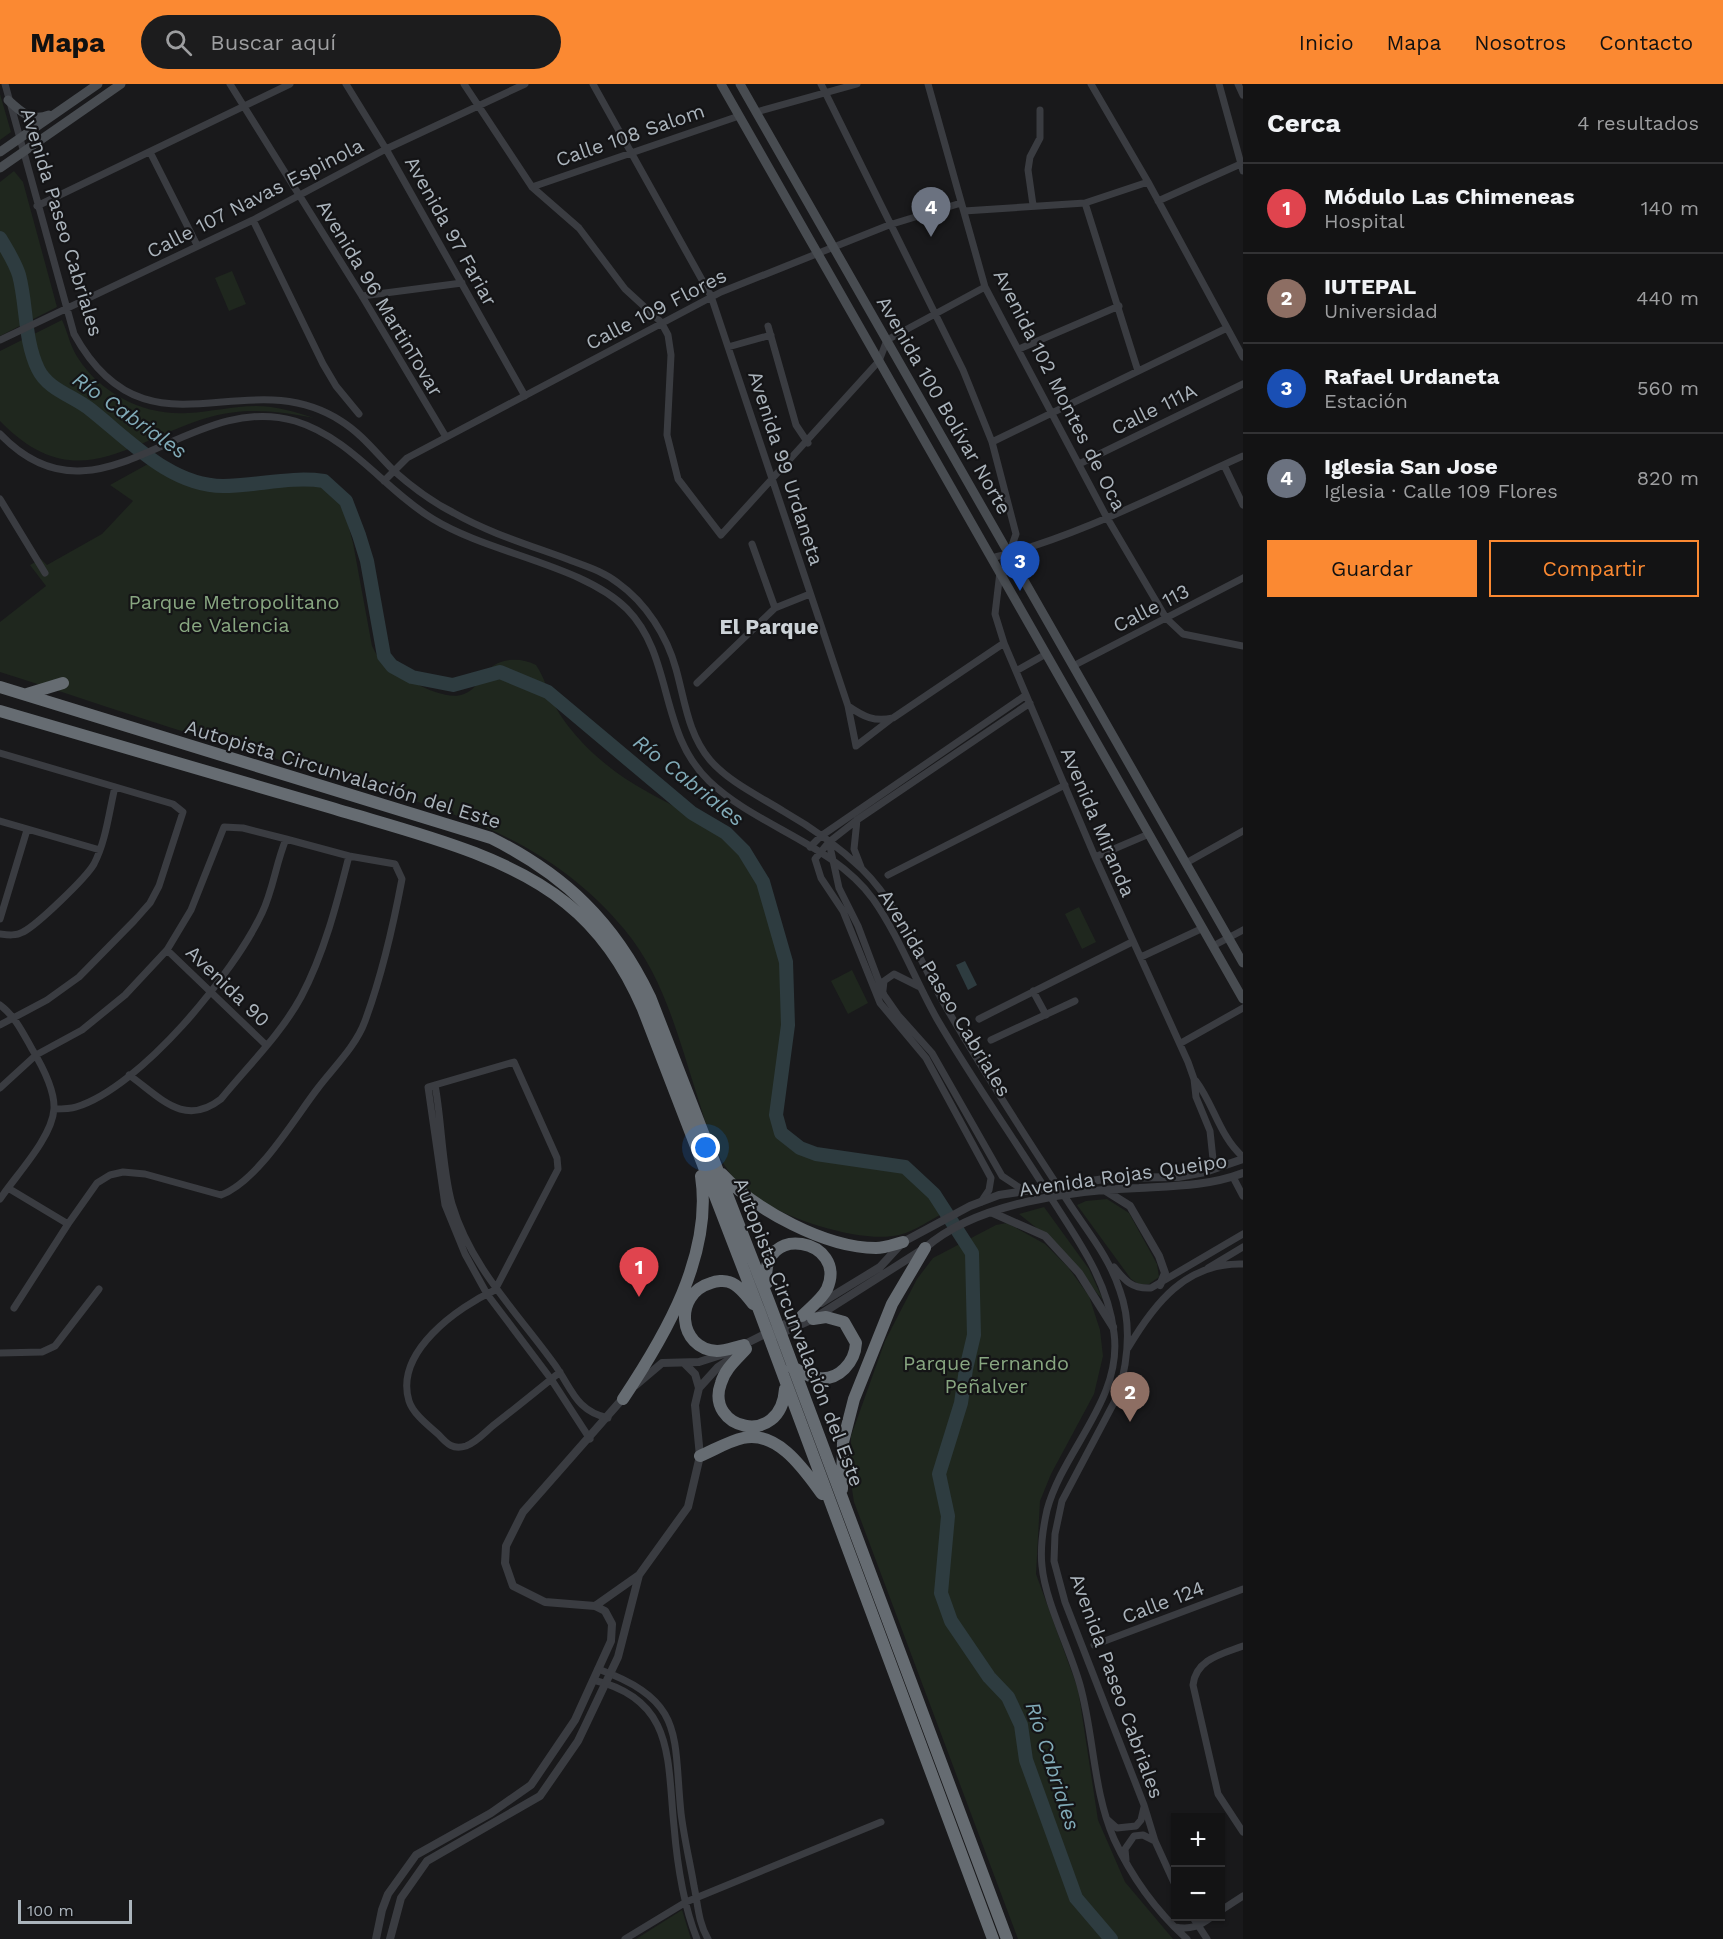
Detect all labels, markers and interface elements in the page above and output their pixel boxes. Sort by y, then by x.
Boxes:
search box [141,15,561,69]
text: Mapa [30,26,105,59]
icon: search [162,26,195,59]
text: Buscar aquí [210,30,336,55]
text: Inicio [1299,30,1354,55]
text: Mapa [1387,30,1441,55]
text: Nosotros [1474,30,1566,55]
text: Contacto [1599,30,1693,55]
street label: Calle 108 Salom [552,98,708,172]
street label: Avenida Paseo Cabriales [16,105,108,339]
text: Cerca [1267,108,1341,138]
text: 4 resultados [1577,111,1699,135]
street label: Calle 107 Navas Espinola [143,133,367,263]
street label: Avenida 97 Fariar [400,152,502,310]
text: Módulo Las Chimeneas [1324,184,1575,209]
pin: 4 [912,188,950,237]
street label: Avenida 96 MartinTovar [312,195,448,401]
text: 1 [1282,196,1291,220]
text: 140 m [1641,196,1699,220]
text: Hospital [1324,209,1405,233]
street label: Calle 109 Flores [582,263,730,355]
street label: Avenida 102 Montes de Oca [989,265,1131,515]
text: IUTEPAL [1324,274,1416,299]
text: 2 [1281,286,1292,310]
text: 440 m [1636,286,1699,310]
street label: Avenida 100 Bolívar Norte [872,292,1016,518]
text: Universidad [1324,299,1438,323]
text: Rafael Urdaneta [1324,364,1500,389]
water label: Río Cabriales [68,366,192,464]
street label: Avenida 99 Urdaneta [743,368,829,568]
text: 3 [1281,376,1292,400]
text: 560 m [1637,376,1699,400]
street label: Calle 111A [1107,378,1201,440]
text: Estación [1324,389,1408,413]
text: Iglesia San Jose [1324,454,1498,479]
text: 4 [1280,466,1293,490]
text: 820 m [1637,466,1699,490]
text: Iglesia · Calle 109 Flores [1324,479,1558,503]
button: Guardar [1267,540,1477,597]
button: Compartir [1489,540,1699,597]
pin: 3 [1000,542,1040,591]
street label: Calle 113 [1109,579,1193,637]
park label: Parque Metropolitano de Valencia [128,590,340,637]
district label: El Parque [719,614,819,639]
street label: Autopista Circunvalación del Este [182,714,504,834]
water label: Río Cabriales [629,729,750,831]
street label: Avenida Miranda [1056,744,1140,900]
street label: Avenida Paseo Cabriales [874,885,1016,1101]
street label: Avenida 90 [181,940,275,1032]
your location [691,1133,720,1162]
street label: Avenida Rojas Queipo [1017,1148,1229,1202]
street label: Autopista Circunvalación del Este [729,1174,869,1490]
pin: 1 [620,1248,658,1297]
park label: Parque Fernando Peñalver [903,1351,1069,1398]
pin: 2 [1110,1372,1150,1422]
street label: Avenida Paseo Cabriales [1065,1570,1169,1802]
street label: Calle 124 [1118,1575,1208,1629]
water label: Río Cabriales [1020,1699,1086,1834]
map controls [1171,1813,1225,1921]
button: + [1171,1813,1225,1867]
button: − [1171,1867,1225,1921]
scale bar [18,1897,132,1924]
text: 100 m [27,1901,74,1920]

